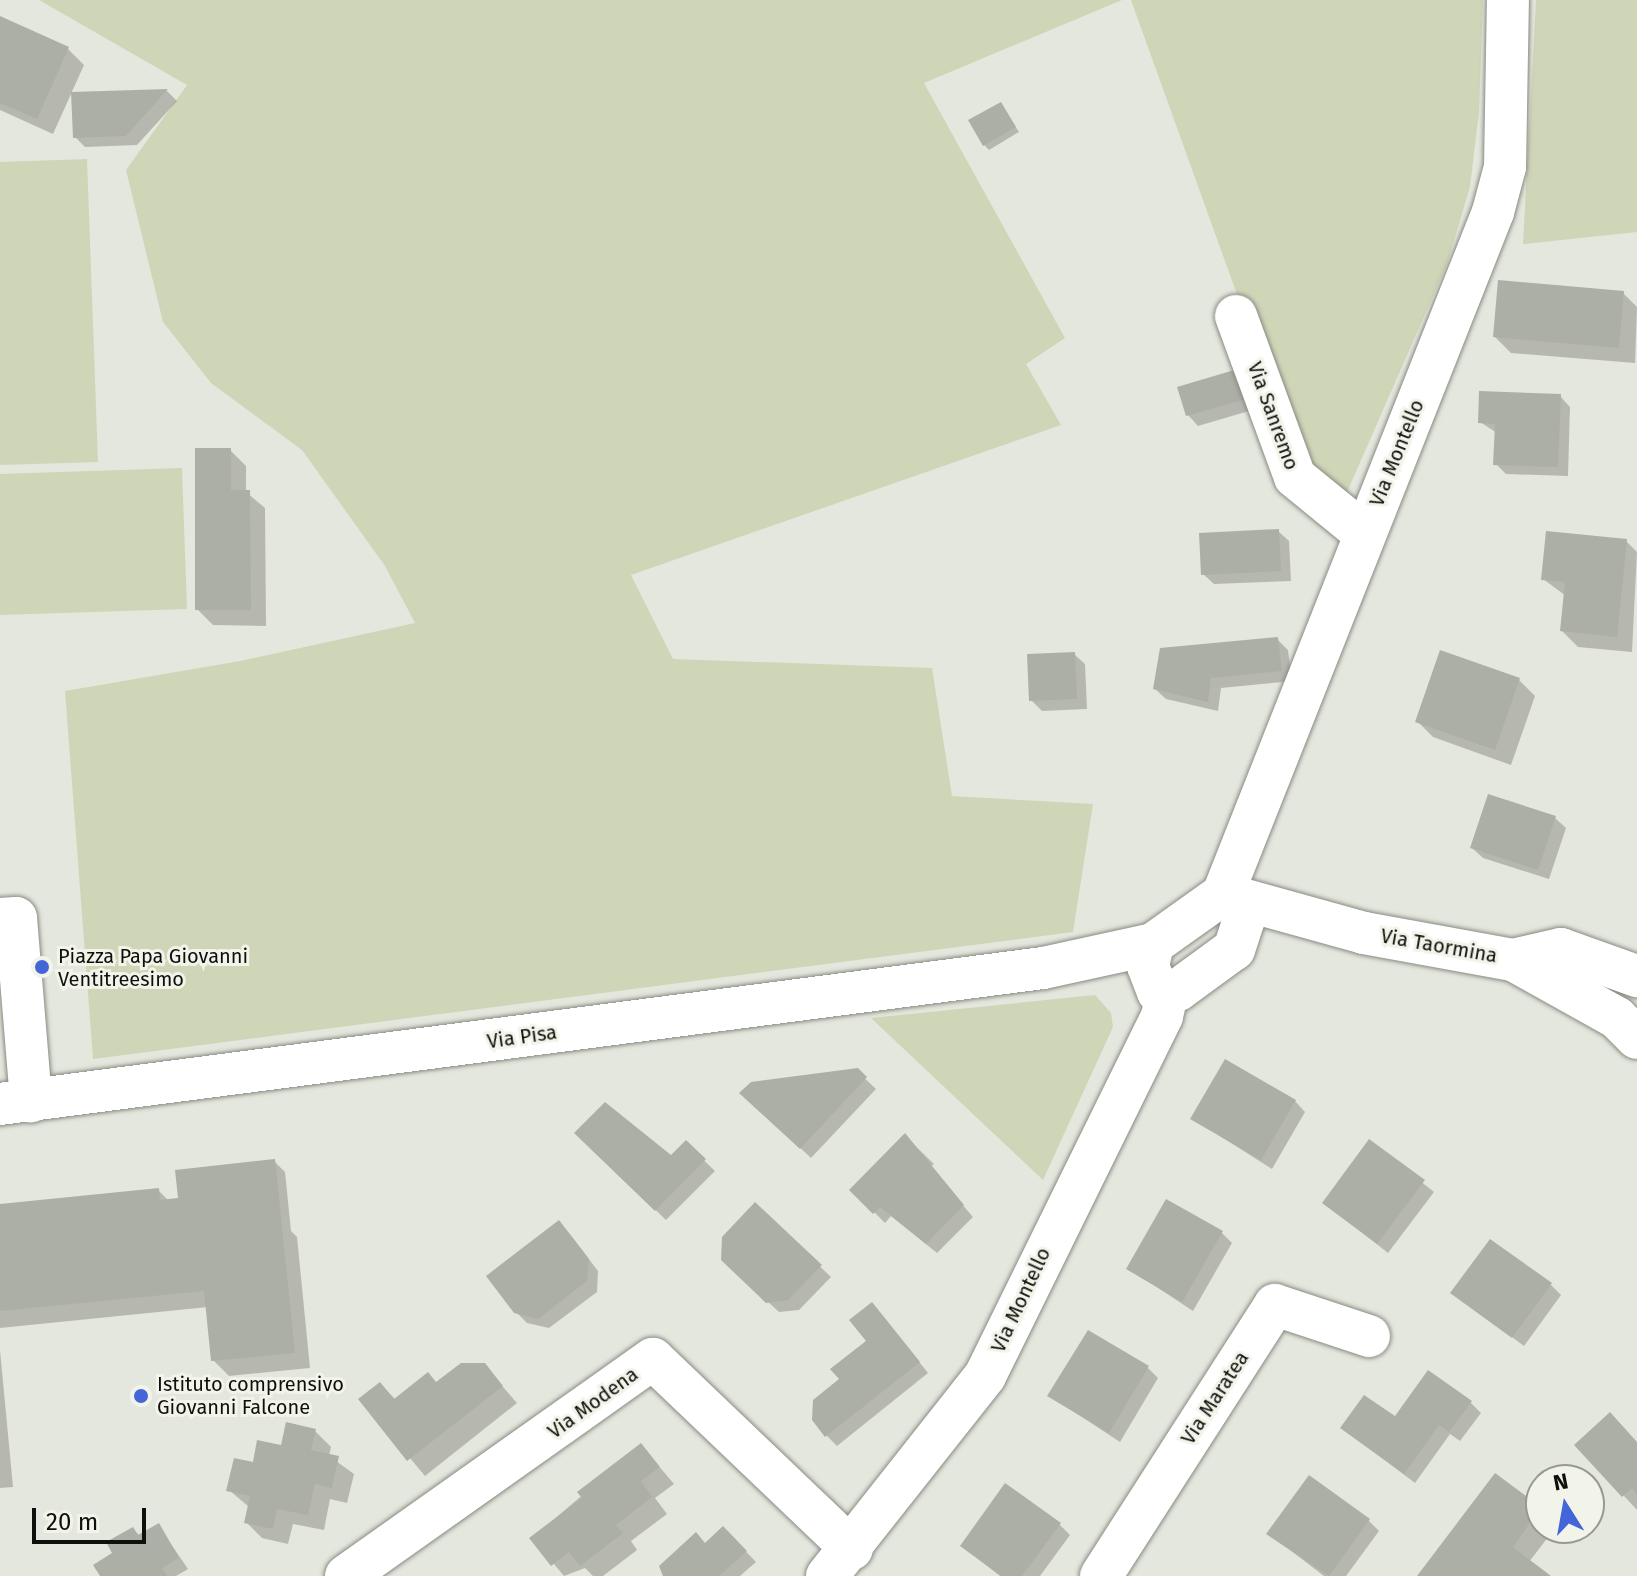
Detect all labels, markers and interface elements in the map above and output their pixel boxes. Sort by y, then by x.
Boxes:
street label: Via Sanremo [1242,359,1304,473]
street label: Via Montello [1365,396,1429,510]
street label: Via Taormina [1379,924,1499,968]
place label: Piazza Papa Giovanni Ventitreesimo [58,944,248,991]
marker: Piazza Papa Giovanni Ventitreesimo [33,958,51,976]
street label: Via Pisa [486,1020,558,1054]
street label: Via Montello [986,1244,1056,1356]
street label: Via Maratea [1176,1347,1254,1449]
street label: Via Modena [543,1362,643,1444]
place label: Istituto comprensivo Giovanni Falcone [157,1372,344,1419]
marker: Istituto comprensivo Giovanni Falcone [132,1387,150,1405]
north arrow [1525,1464,1605,1544]
text: N [1551,1467,1570,1497]
scale bar [36,1492,150,1542]
text: 20 m [46,1508,98,1536]

